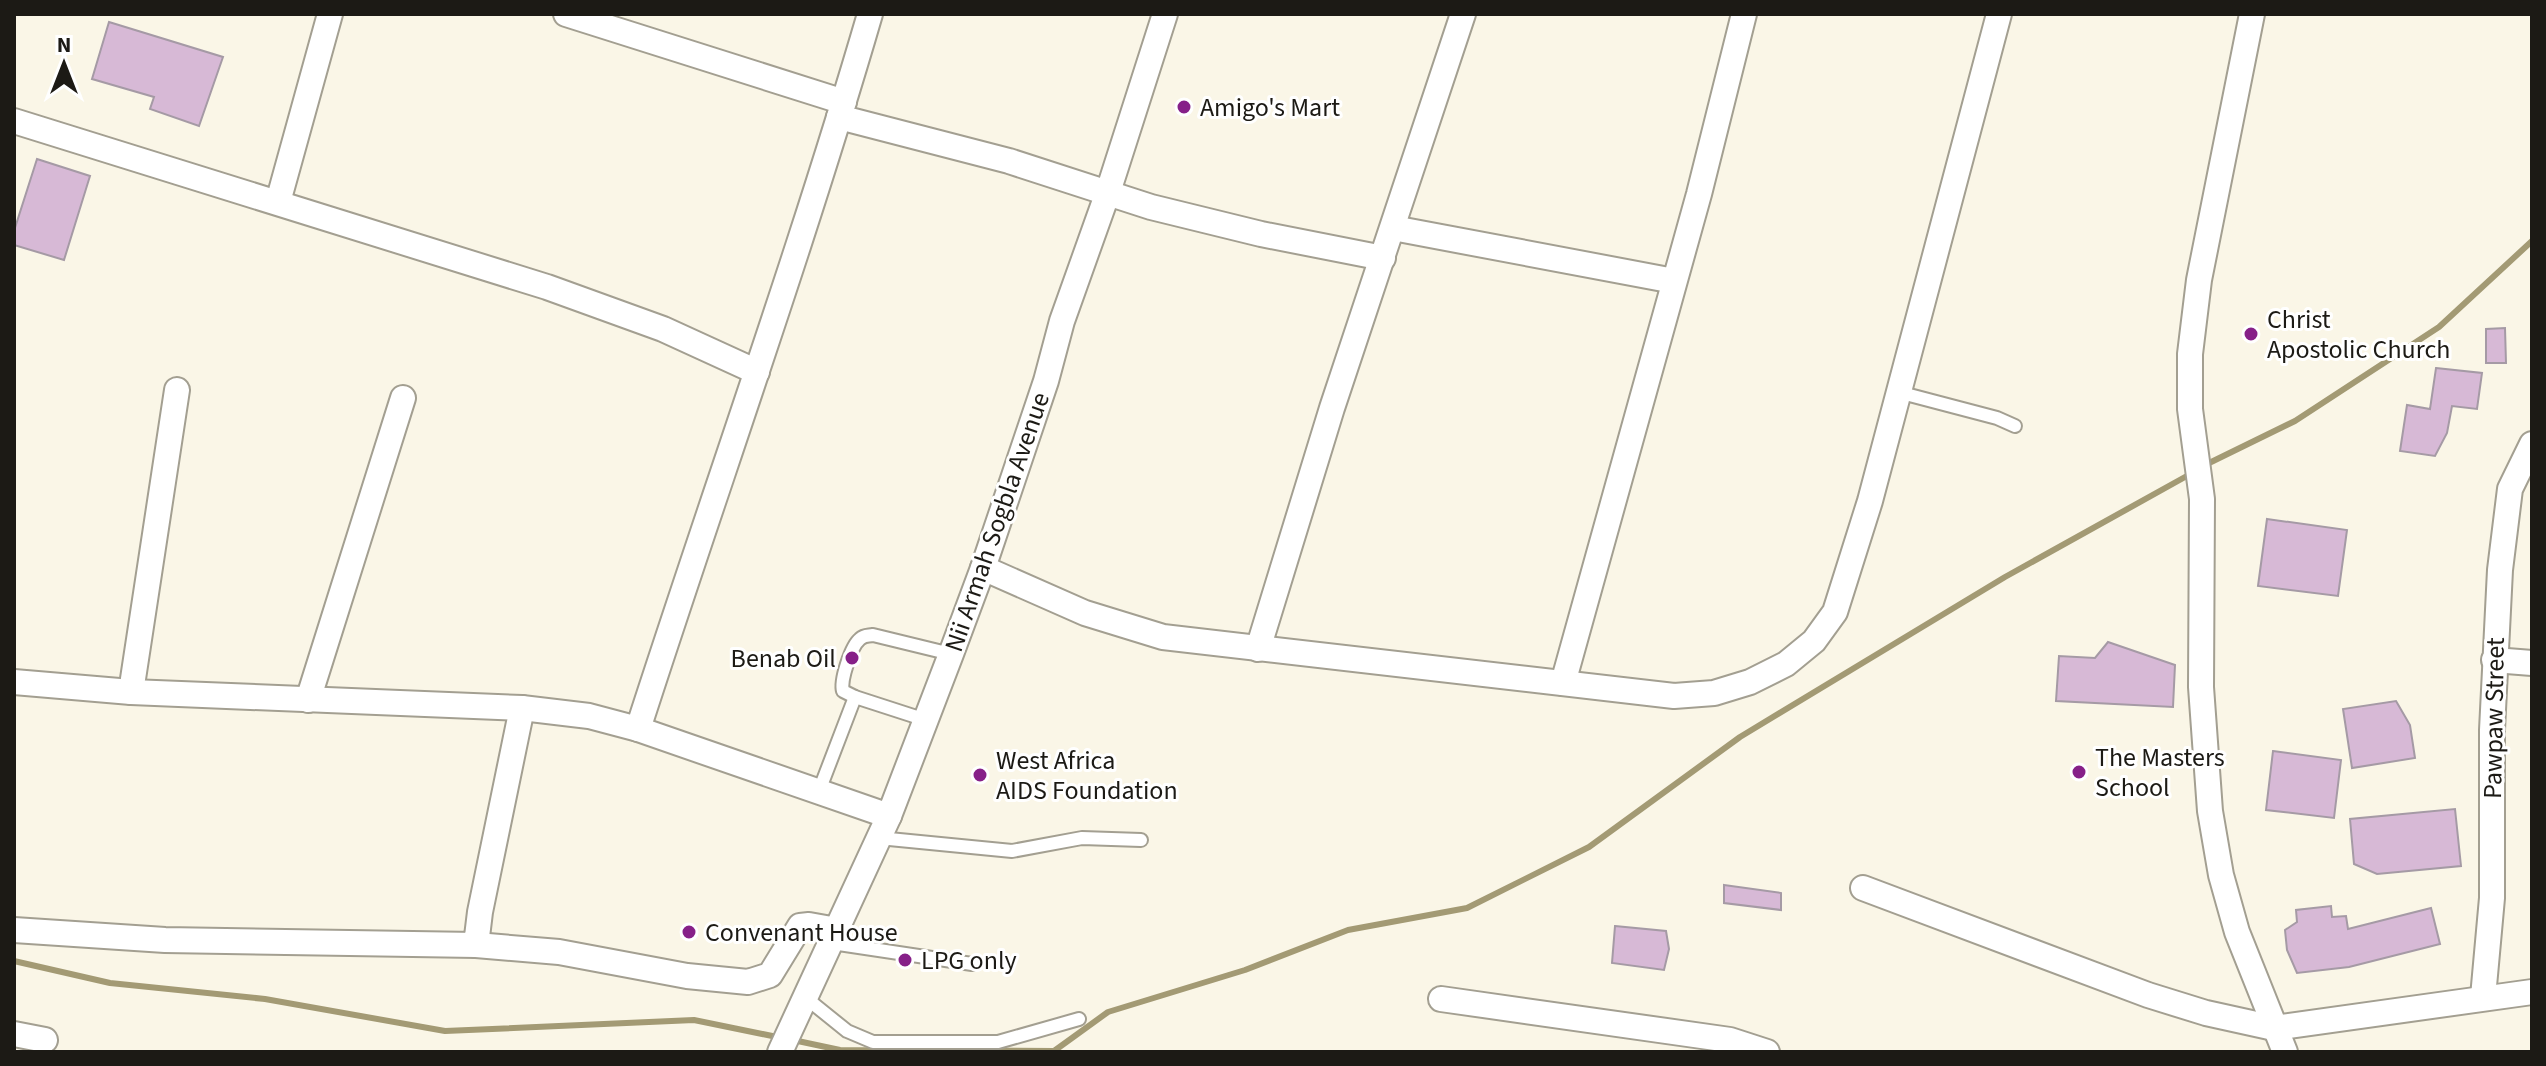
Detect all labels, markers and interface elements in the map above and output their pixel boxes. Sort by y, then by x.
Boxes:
north arrow [24,24,104,104]
text: N [57,29,71,61]
place label: Amigo's Mart [1200,89,1340,126]
marker: Amigo's Mart [1175,98,1193,116]
place label: Christ Apostolic Church [2267,301,2450,368]
marker: Christ Apostolic Church [2242,325,2260,343]
street label: Nii Armah Sogbla Avenue [935,387,1059,657]
street label: Pawpaw Street [2474,637,2514,799]
place label: Benab Oil [731,640,836,677]
marker: Benab Oil [843,649,861,667]
place label: The Masters School [2095,739,2225,806]
place label: West Africa AIDS Foundation [996,742,1178,809]
marker: The Masters School [2070,763,2088,781]
marker: West Africa AIDS Foundation [971,766,989,784]
place label: Convenant House [705,914,898,951]
marker: Convenant House [680,923,698,941]
place label: LPG only [921,942,1017,979]
marker: LPG only [896,951,914,969]

